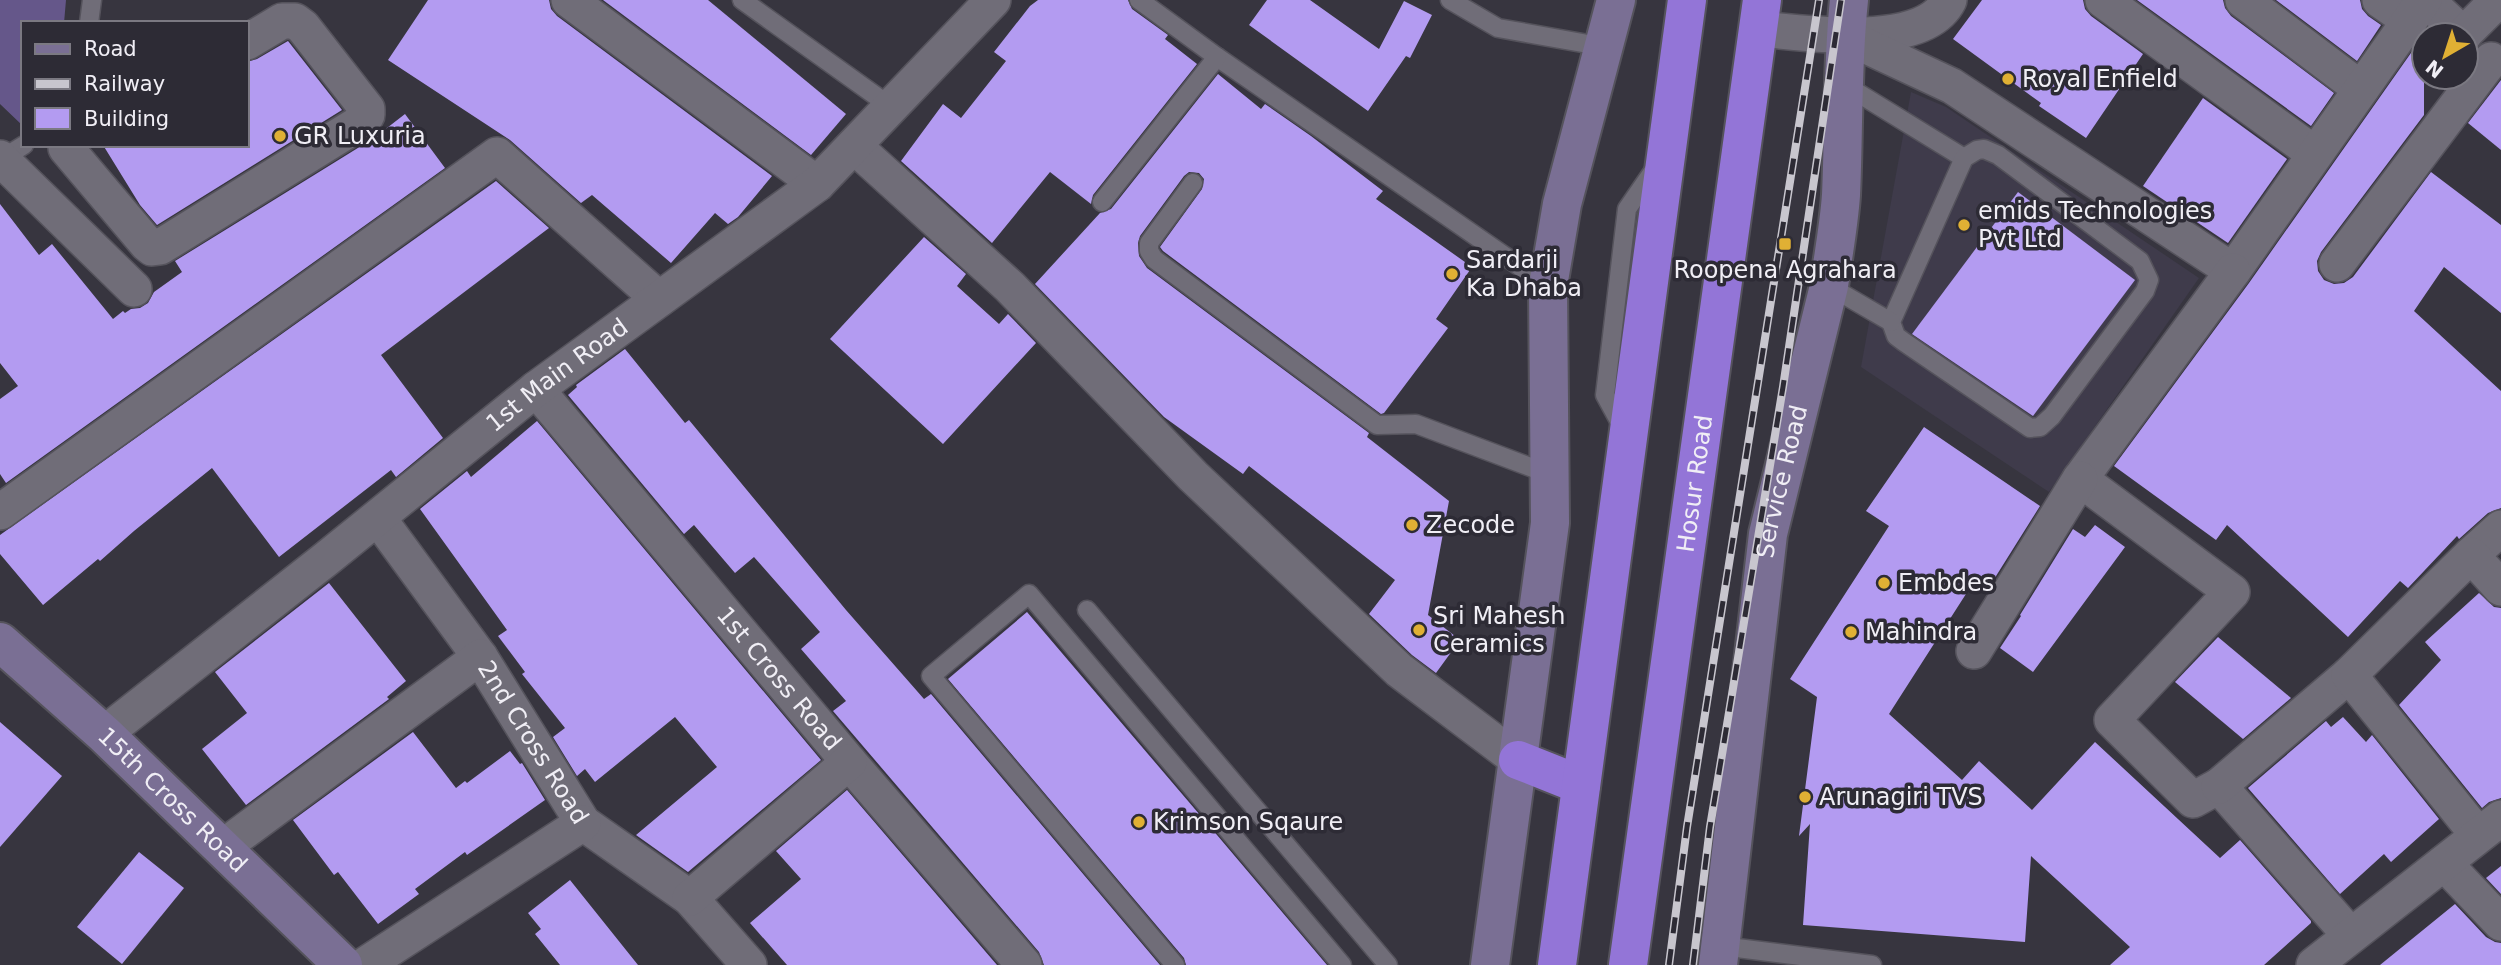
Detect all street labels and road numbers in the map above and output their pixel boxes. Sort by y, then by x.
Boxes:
street label: 1st Main Road [481,313,633,438]
street label: Service Road [1751,402,1813,560]
street label: Hosur Road [1671,413,1718,554]
street label: 1st Cross Road [711,601,847,756]
street label: 2nd Cross Road [472,656,594,829]
street label: 15th Cross Road [92,722,253,878]

